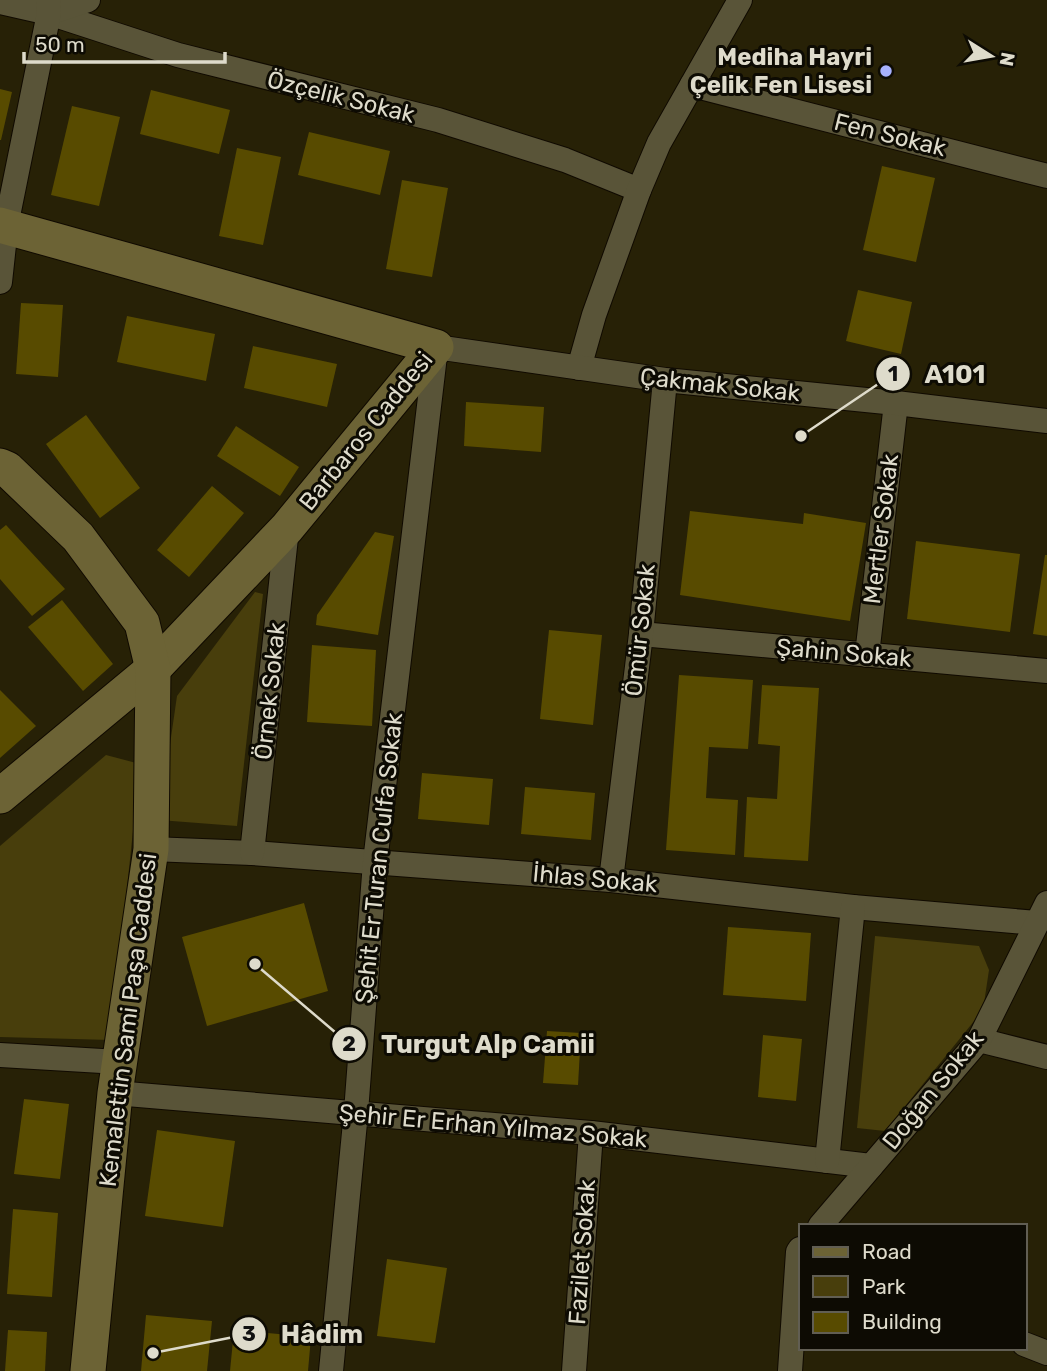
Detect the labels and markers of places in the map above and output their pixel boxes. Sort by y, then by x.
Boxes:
place label: Mediha Hayri Çelik Fen Lisesi [690,43,872,99]
marker: Mediha Hayri Çelik Fen Lisesi [878,63,894,79]
callout: A101 [876,350,1000,397]
callout: Turgut Alp Camii [332,1020,609,1067]
callout: Hâdim [232,1310,377,1357]

